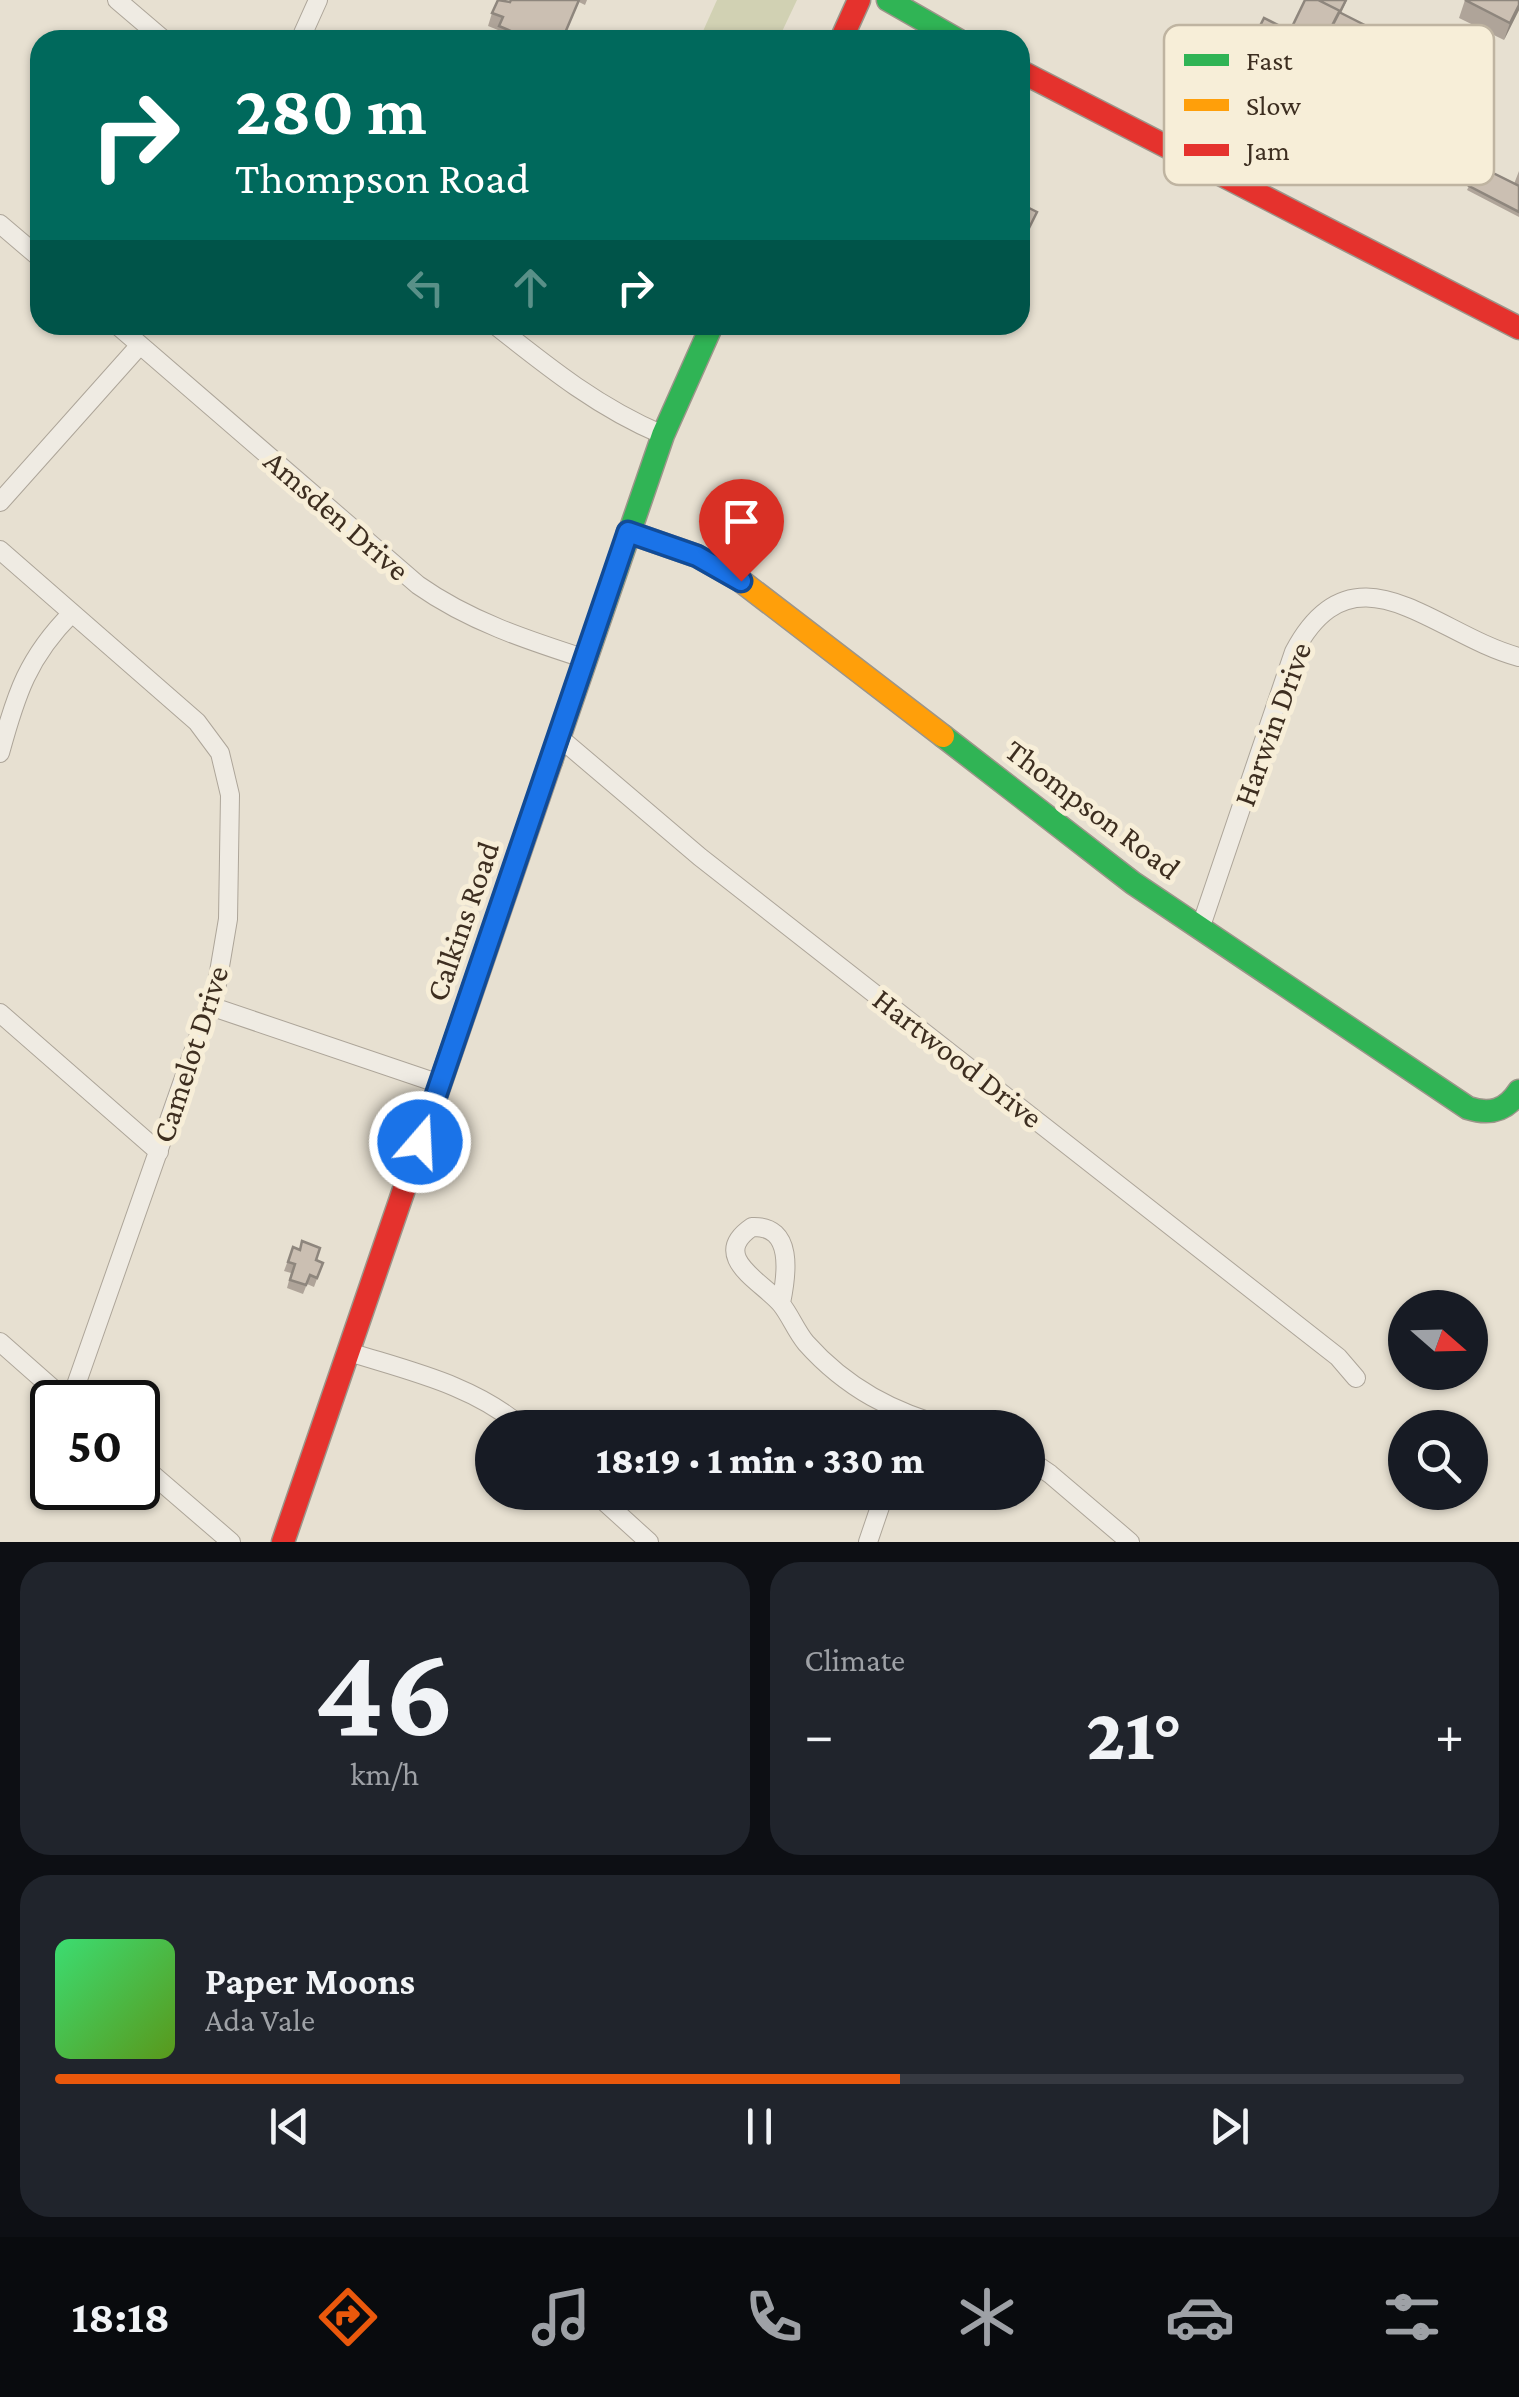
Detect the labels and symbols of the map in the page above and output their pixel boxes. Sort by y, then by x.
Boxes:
legend [1164,25,1494,185]
text: Fast [1246,45,1293,76]
text: Slow [1246,90,1301,121]
text: Jam [1243,135,1290,166]
street label: Amsden Drive [257,442,417,588]
pin [699,479,784,582]
street label: Harwin Drive [1226,637,1318,811]
street label: Thompson Road [999,732,1188,887]
street label: Calkins Road [418,836,506,1005]
street label: Camelot Drive [144,961,236,1147]
street label: Hartwood Drive [866,981,1050,1135]
position arrow [368,1090,472,1194]
north arrow [1388,1290,1488,1390]
speed limit sign: 50 [30,1380,160,1510]

